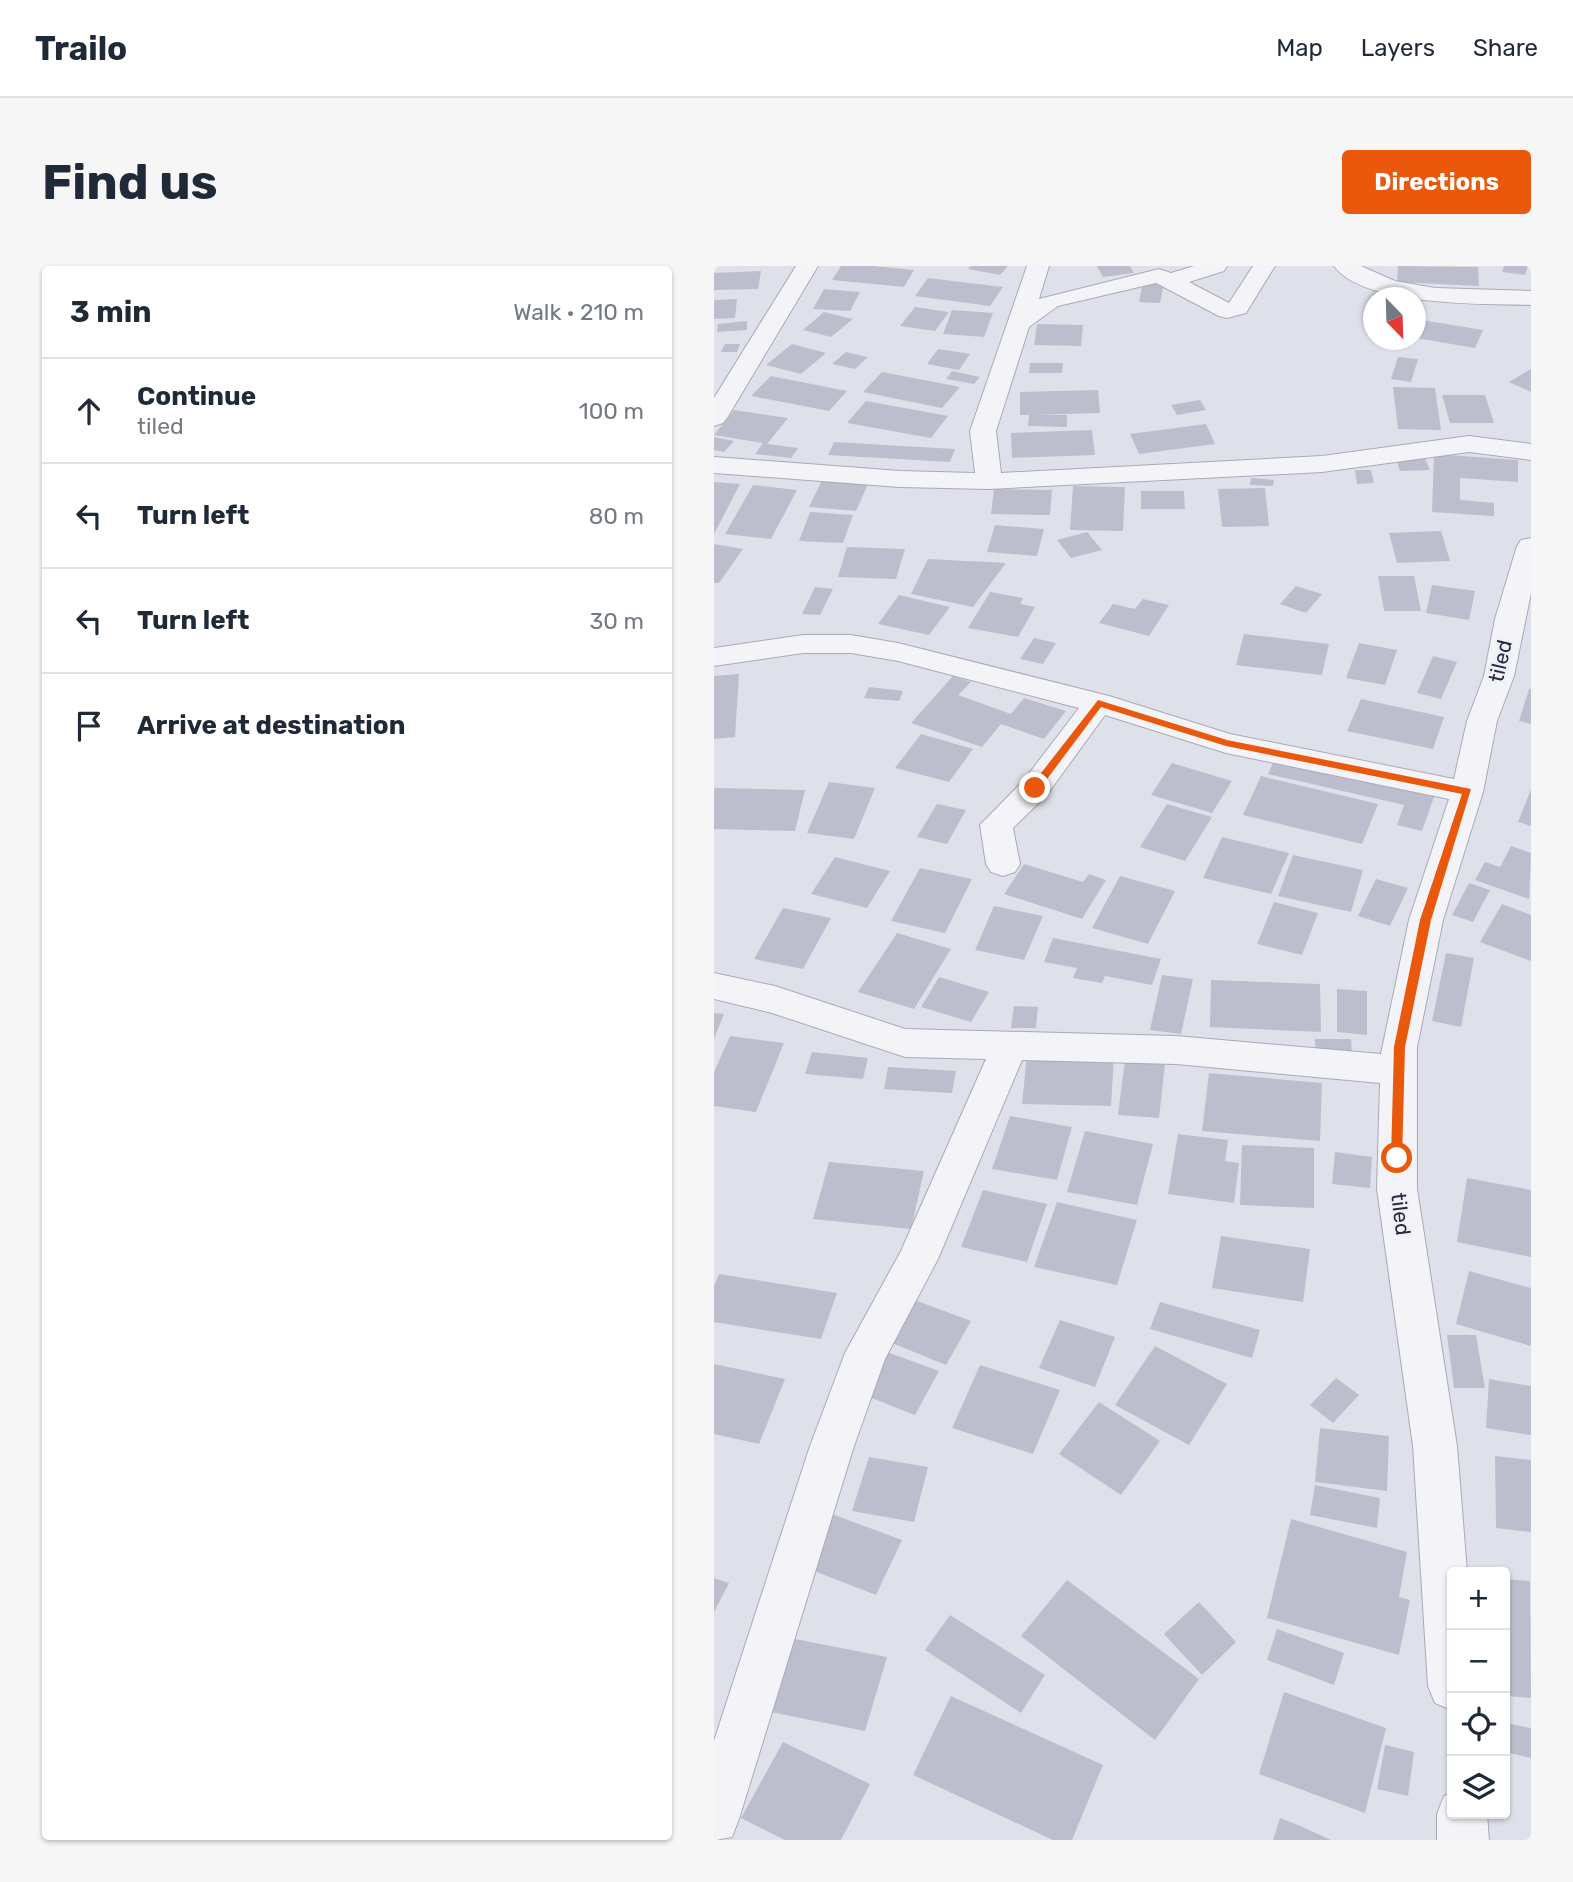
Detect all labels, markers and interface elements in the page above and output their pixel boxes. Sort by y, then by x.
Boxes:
text: Trailo [35,29,127,68]
text: Map [1276,34,1323,62]
text: Layers [1361,34,1435,62]
text: Share [1473,34,1538,62]
button: Directions [1342,150,1531,214]
text: Find us [42,153,218,211]
north arrow [1363,287,1426,350]
text: 3 min [70,294,152,330]
text: Walk · 210 m [513,298,644,326]
text: Continue [137,381,256,412]
icon: ahead [70,392,108,430]
text: 100 m [579,397,644,425]
text: tiled [137,412,184,440]
icon: left [70,497,108,535]
text: Turn left [137,500,249,531]
text: 80 m [589,502,644,530]
icon: left [70,602,108,640]
text: Turn left [137,605,249,636]
text: 30 m [589,607,644,635]
street label: tiled [1483,637,1517,685]
icon: arrive [70,707,108,745]
text: Arrive at destination [137,710,405,741]
route end [1019,772,1050,803]
route start [1381,1142,1412,1173]
street label: tiled [1386,1191,1416,1237]
map controls [1447,1567,1510,1819]
button: + [1447,1567,1510,1630]
button: − [1447,1630,1510,1693]
button: locate [1447,1693,1510,1756]
button: layers [1447,1756,1510,1819]

